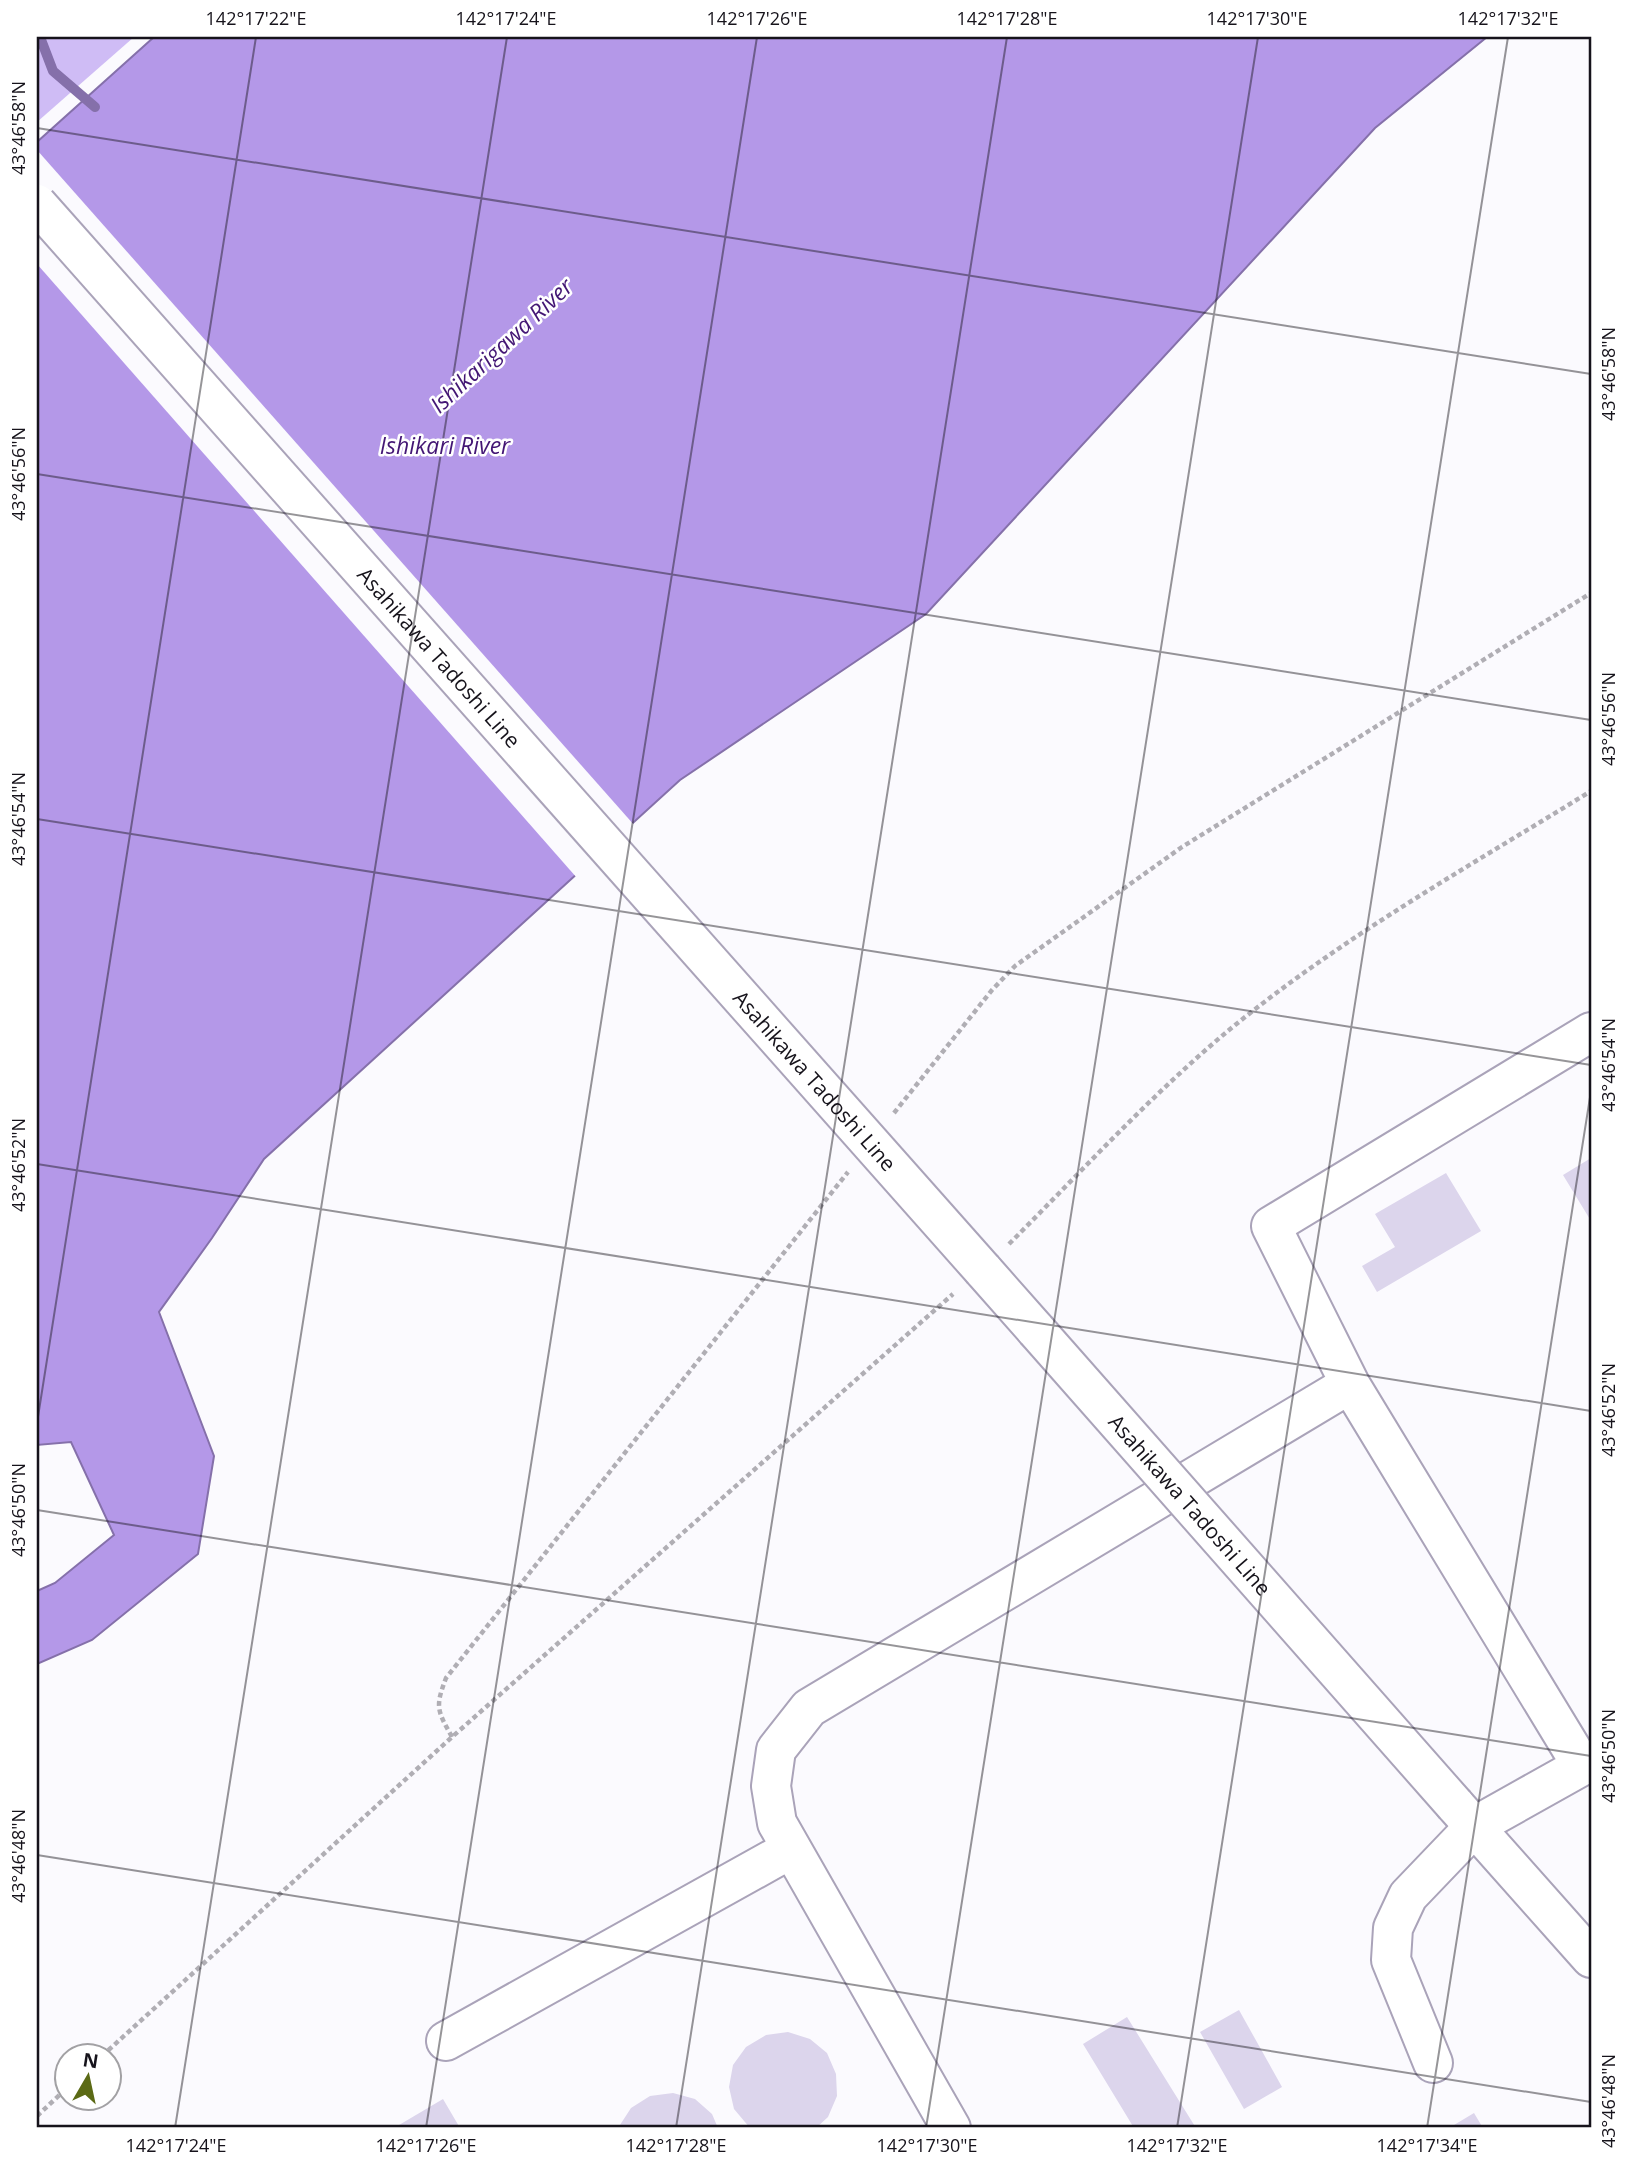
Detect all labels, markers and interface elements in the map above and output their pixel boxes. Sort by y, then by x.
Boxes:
text: 142°17'22"E [206,6,306,30]
text: 142°17'24"E [456,6,556,30]
text: 142°17'26"E [707,6,807,30]
text: 142°17'28"E [957,6,1057,30]
text: 142°17'30"E [1207,6,1307,30]
text: 142°17'32"E [1458,6,1558,30]
text: 43°46'58"N [6,81,30,175]
water label: Ishikarigawa River [423,270,580,420]
text: 43°46'58"N [1596,327,1620,421]
text: 43°46'56"N [6,427,30,521]
water label: Ishikari River [380,429,511,461]
street label: Asahikawa Tadoshi Line [352,561,527,754]
text: 43°46'56"N [1596,672,1620,766]
text: 43°46'54"N [6,772,30,866]
street label: Asahikawa Tadoshi Line [727,984,903,1177]
text: 43°46'54"N [1596,1018,1620,1112]
text: 43°46'52"N [6,1118,30,1212]
text: 43°46'52"N [1596,1363,1620,1457]
street label: Asahikawa Tadoshi Line [1103,1408,1278,1601]
text: 43°46'50"N [6,1463,30,1557]
text: 43°46'50"N [1596,1709,1620,1803]
text: 43°46'48"N [6,1809,30,1903]
north arrow [52,2042,122,2112]
text: N [81,2046,100,2074]
text: 43°46'48"N [1596,2054,1620,2148]
text: 142°17'24"E [126,2133,226,2157]
text: 142°17'26"E [376,2133,476,2157]
text: 142°17'28"E [626,2133,726,2157]
text: 142°17'30"E [877,2133,977,2157]
text: 142°17'32"E [1127,2133,1227,2157]
text: 142°17'34"E [1377,2133,1477,2157]

